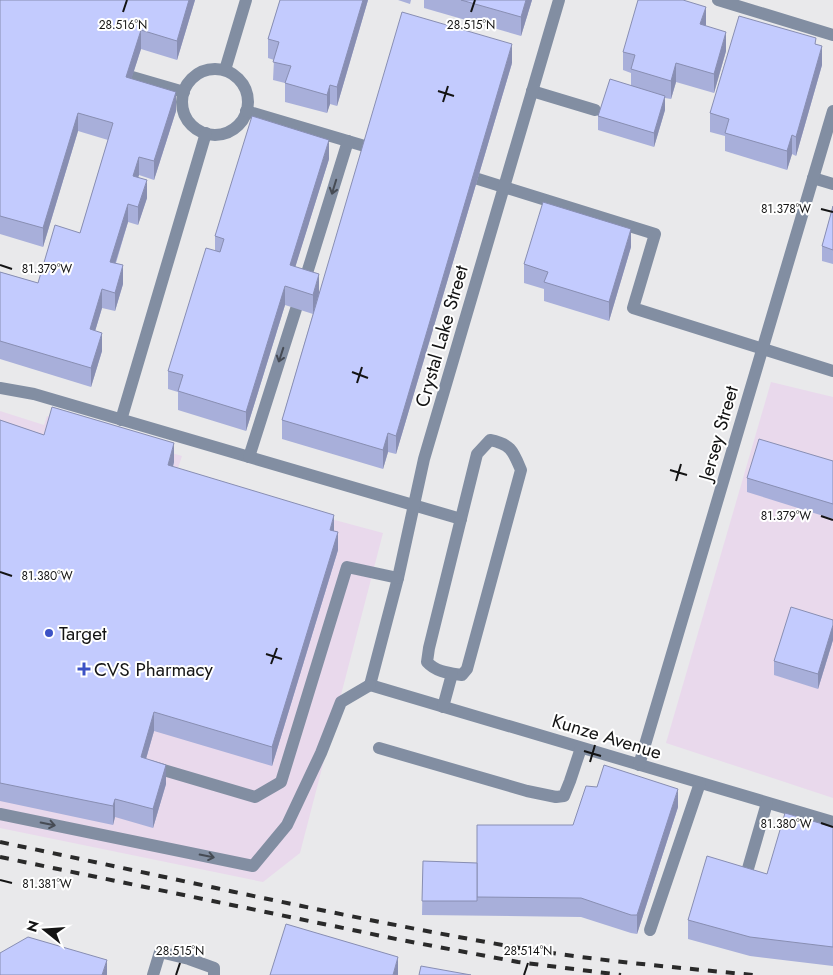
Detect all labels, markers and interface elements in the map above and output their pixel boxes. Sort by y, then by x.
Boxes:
text: 28.516°N [99,16,147,34]
text: 28.515°N [447,16,495,34]
one-way arrow [328,179,338,195]
text: 81.378°W [761,200,811,218]
text: 81.379°W [22,260,72,278]
street label: Crystal Lake Street [408,262,475,410]
one-way arrow [276,347,286,363]
street label: Jersey Street [691,382,745,487]
text: 81.379°W [761,507,811,525]
text: 81.380°W [21,567,73,585]
place label: Target [59,620,107,647]
marker: Target [43,627,55,639]
place label: CVS Pharmacy [94,656,213,683]
marker: CVS Pharmacy [78,663,90,675]
street label: Kunze Avenue [549,707,665,766]
text: 81.380°W [760,815,812,833]
one-way arrow [39,820,55,829]
one-way arrow [199,852,215,862]
text: 81.381°W [22,875,72,893]
north arrow [20,905,70,955]
text: N [21,918,44,934]
text: 28.515°N [156,942,204,960]
text: 28.514°N [504,942,552,960]

